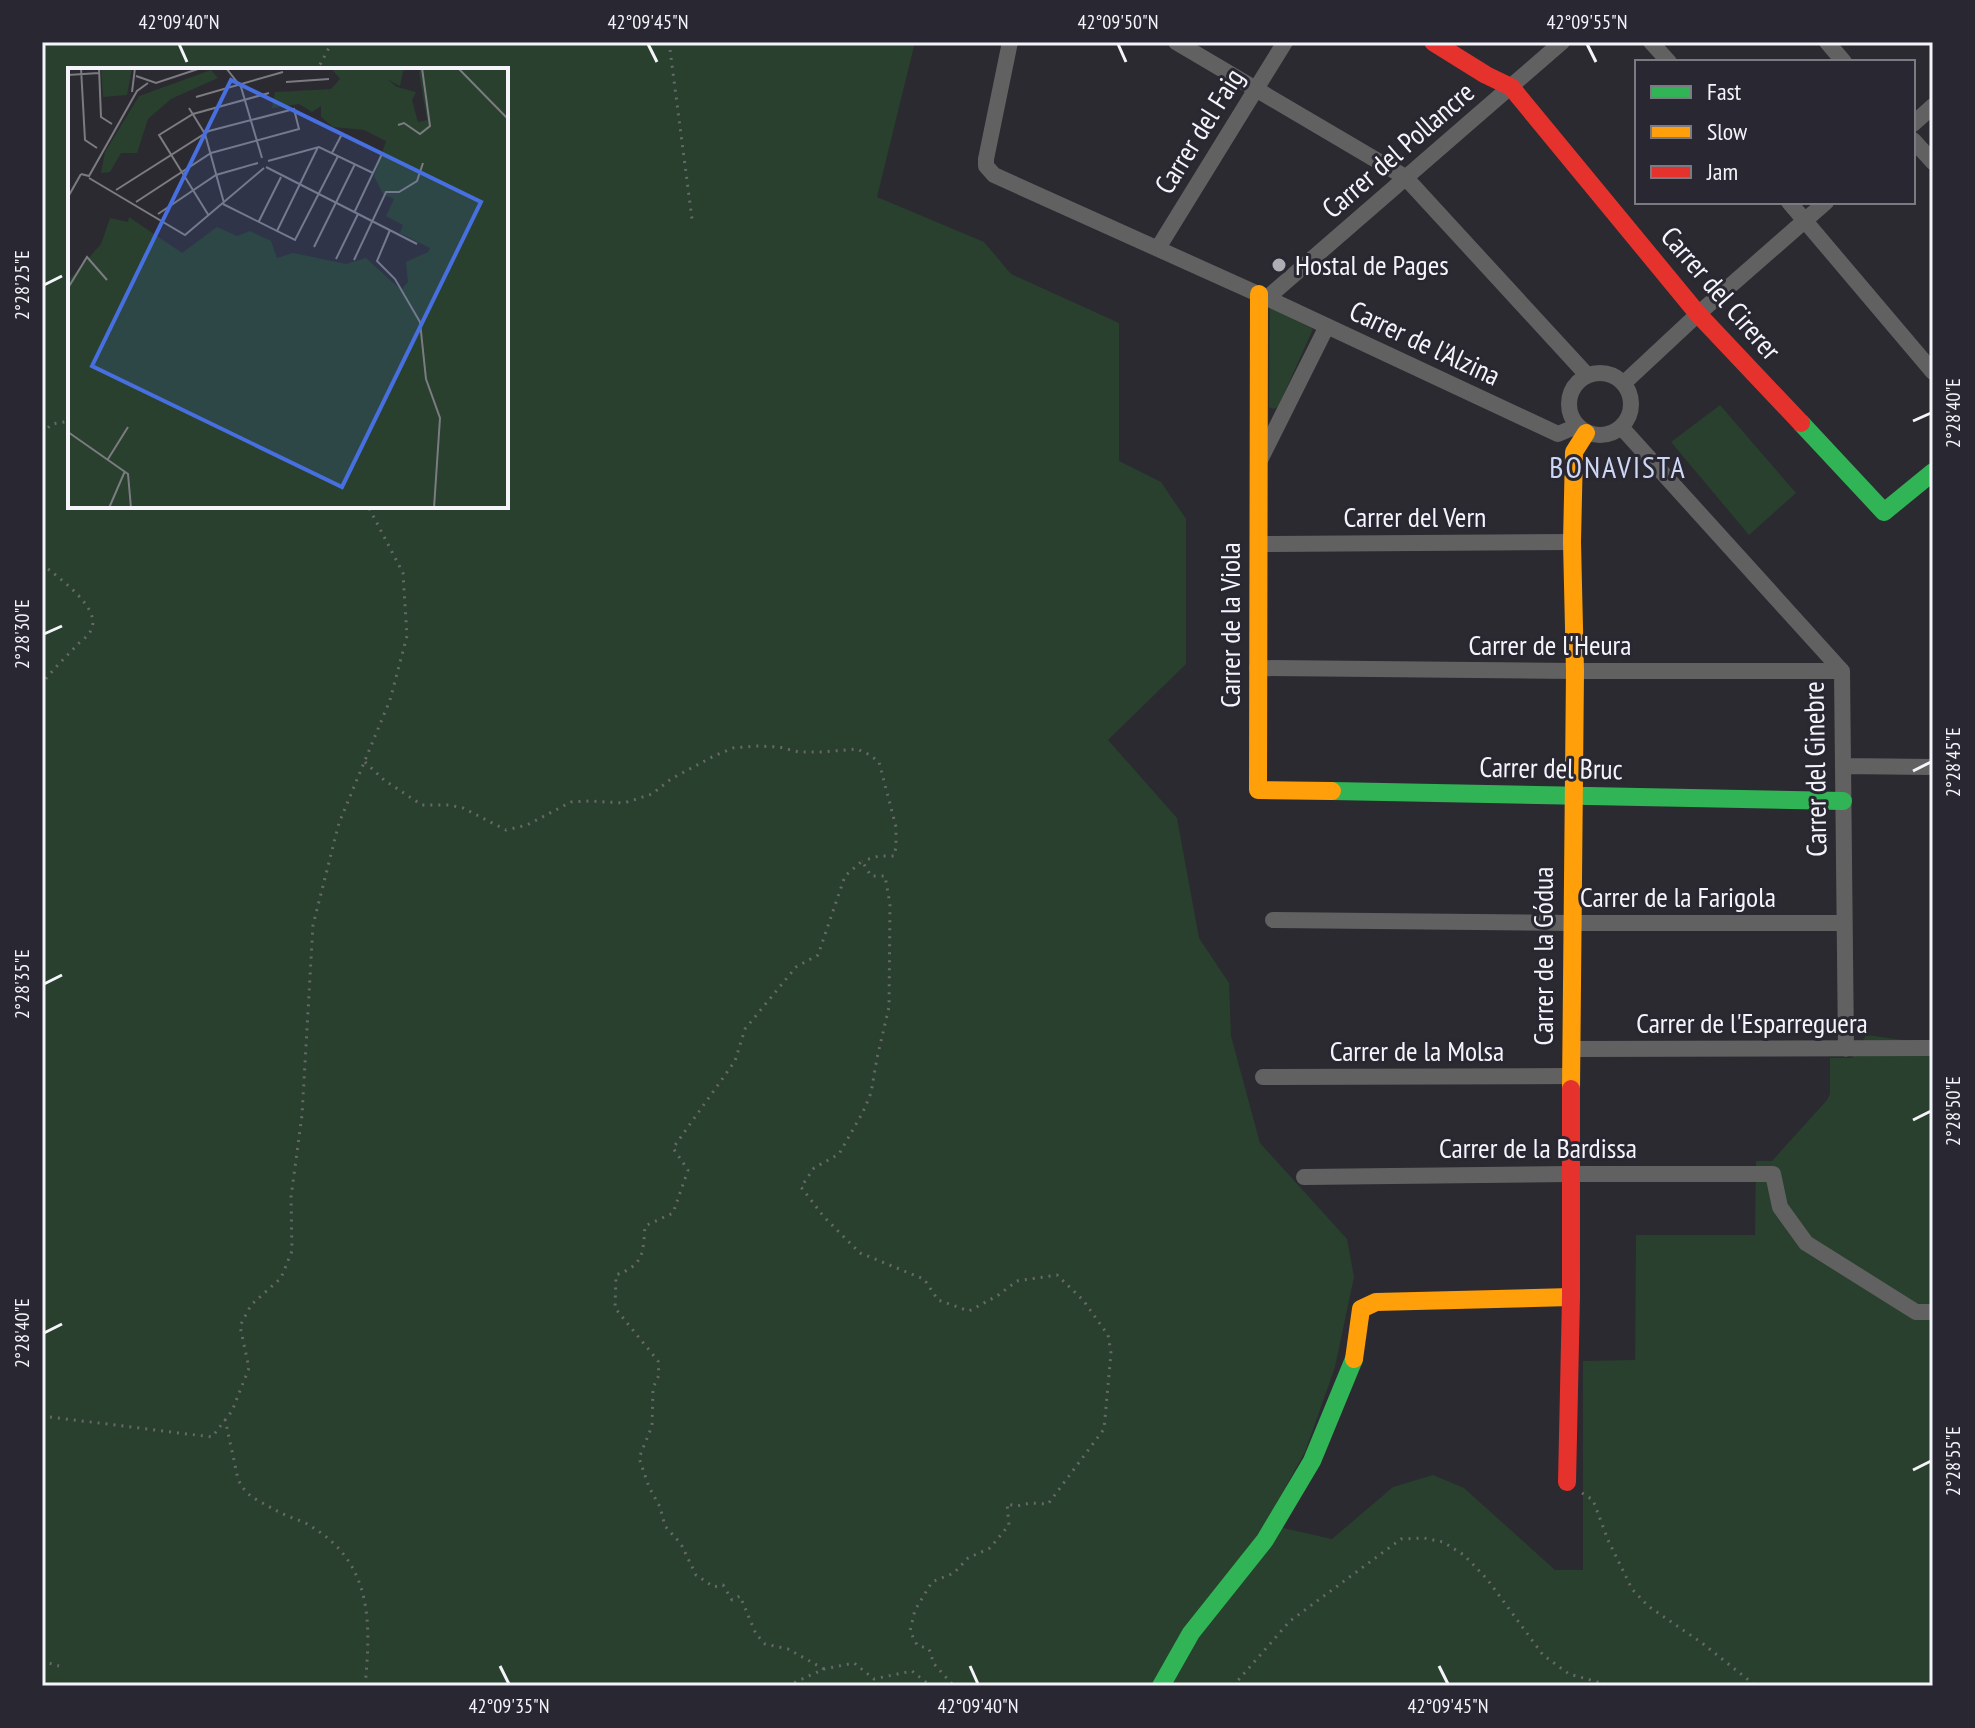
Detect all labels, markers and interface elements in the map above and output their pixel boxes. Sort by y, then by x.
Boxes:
text: 42°09'40"N [139,9,219,35]
text: 42°09'45"N [608,9,688,35]
text: 42°09'50"N [1078,9,1158,35]
text: 42°09'55"N [1547,9,1627,35]
legend [1635,60,1915,204]
street label: Carrer del Faig [1145,61,1252,200]
inset map [68,68,508,508]
street label: Carrer del Pollancre [1314,73,1482,226]
text: Fast [1707,76,1742,107]
text: Slow [1707,116,1748,147]
text: Jam [1706,156,1738,187]
street label: Carrer del Cirerer [1653,218,1790,367]
place label: Hostal de Pages [1295,246,1449,283]
text: 2°28'25"E [9,250,35,320]
marker: Hostal de Pages [1270,256,1288,274]
street label: Carrer de l'Alzina [1344,292,1506,394]
text: 2°28'40"E [1940,378,1966,448]
district label: BONAVISTA [1549,447,1687,486]
street label: Carrer del Vern [1344,498,1486,535]
street label: Carrer de la Viola [1211,542,1248,708]
text: 2°28'30"E [9,599,35,669]
street label: Carrer de l'Heura [1469,626,1632,663]
street label: Carrer del Ginebre [1794,681,1835,857]
text: 2°28'45"E [1940,727,1966,797]
street label: Carrer del Bruc [1479,748,1623,787]
street label: Carrer de la Gódua [1524,867,1561,1045]
street label: Carrer de la Farigola [1580,878,1776,915]
text: 2°28'35"E [9,949,35,1019]
street label: Carrer de l'Esparreguera [1636,1004,1868,1041]
street label: Carrer de la Molsa [1330,1032,1504,1069]
text: 2°28'50"E [1940,1076,1966,1146]
street label: Carrer de la Bardissa [1439,1129,1637,1166]
text: 2°28'40"E [9,1298,35,1368]
text: 2°28'55"E [1940,1426,1966,1496]
text: 42°09'35"N [469,1693,549,1719]
text: 42°09'40"N [938,1693,1018,1719]
text: 42°09'45"N [1408,1693,1488,1719]

